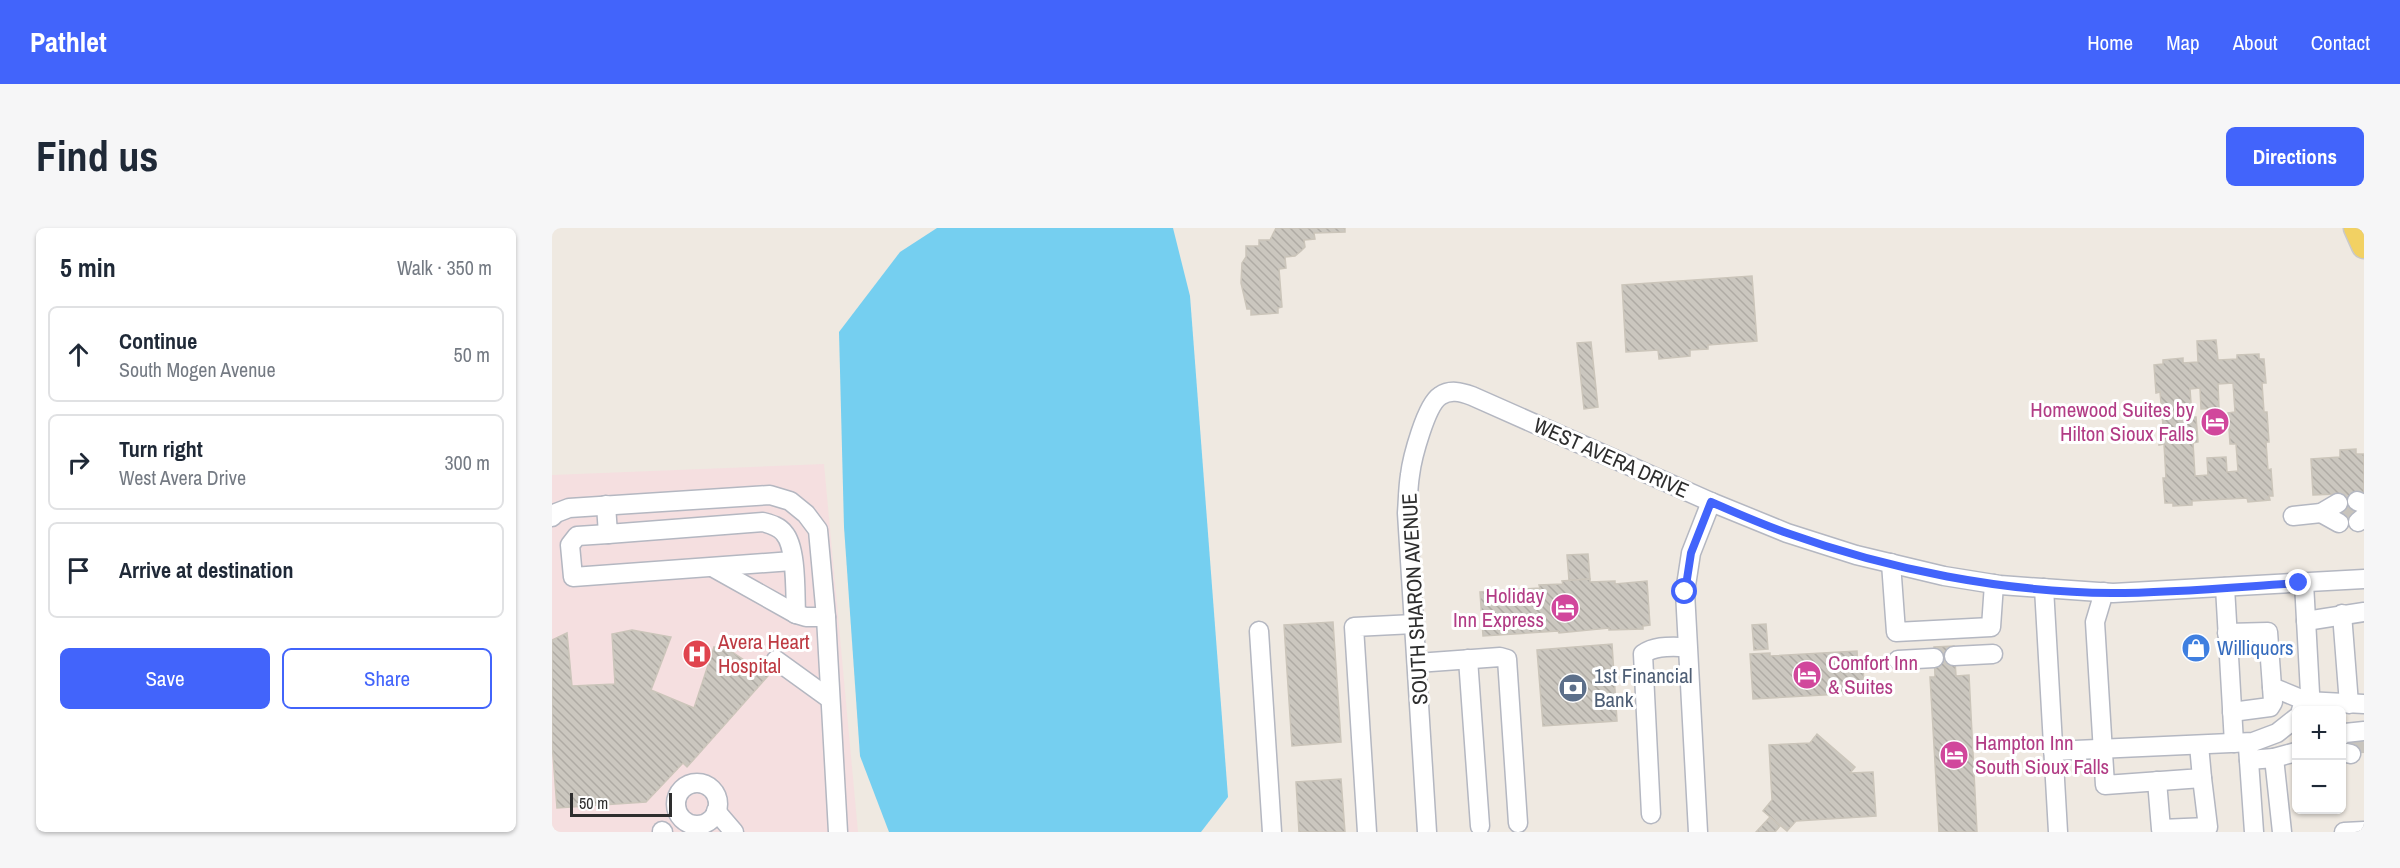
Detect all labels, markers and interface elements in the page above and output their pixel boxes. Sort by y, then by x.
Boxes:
text: Pathlet [30,23,107,61]
text: Home [2087,28,2133,57]
text: Map [2166,28,2200,57]
text: About [2233,28,2278,57]
text: Contact [2311,28,2370,57]
button: Directions [2226,127,2364,186]
text: Find us [36,128,158,184]
text: 5 min [60,250,116,285]
text: Walk · 350 m [397,254,492,281]
text: Continue [119,326,197,356]
icon: ahead [62,338,95,371]
text: 50 m [454,341,490,368]
text: South Mogen Avenue [119,356,276,383]
place label: Homewood Suites by Hilton Sioux Falls [2030,395,2194,448]
hotel icon: Homewood Suites by Hilton Sioux Falls [2199,406,2231,438]
street label: WEST AVERA DRIVE [1529,410,1693,505]
text: Turn right [119,434,203,464]
icon: right [62,446,95,479]
text: 300 m [444,449,490,476]
text: West Avera Drive [119,464,246,491]
street label: SOUTH SHARON AVENUE [1394,492,1435,706]
icon: arrive [62,554,95,587]
text: Arrive at destination [119,555,293,585]
route end [2285,569,2311,595]
route start [1671,578,1697,604]
place label: Holiday Inn Express [1453,581,1544,634]
hotel icon: Holiday Inn Express [1549,592,1581,624]
place label: Avera Heart Hospital [717,627,810,680]
shop icon: Williquors [2180,632,2212,664]
place label: Williquors [2217,633,2294,662]
hospital icon: Avera Heart Hospital [681,638,713,670]
button: Save [60,648,270,709]
button: Share [282,648,492,709]
place label: Comfort Inn & Suites [1828,648,1918,701]
hotel icon: Comfort Inn & Suites [1791,659,1823,691]
place label: 1st Financial Bank [1594,661,1693,714]
bank icon: 1st Financial Bank [1557,672,1589,704]
map controls [2292,706,2346,814]
button: + [2292,706,2346,760]
place label: Hampton Inn South Sioux Falls [1975,728,2109,781]
hotel icon: Hampton Inn South Sioux Falls [1938,739,1970,771]
button: − [2292,760,2346,814]
scale bar [570,790,672,818]
text: 50 m [579,792,608,814]

